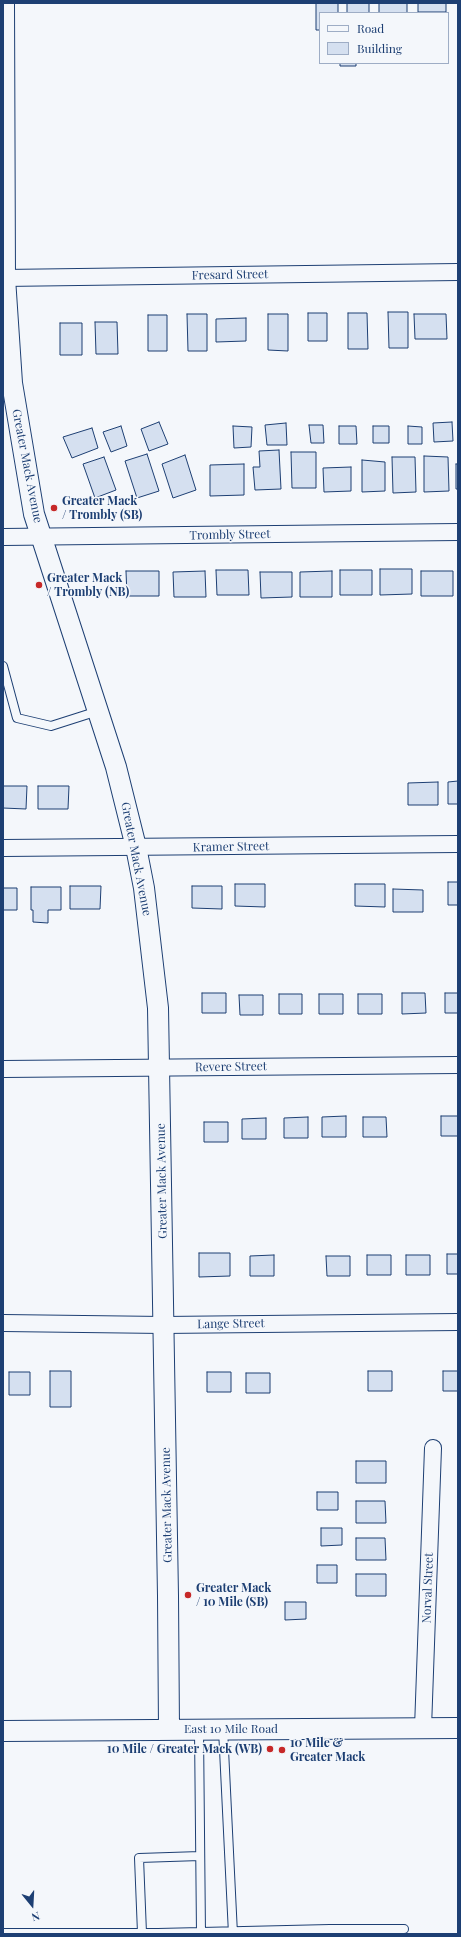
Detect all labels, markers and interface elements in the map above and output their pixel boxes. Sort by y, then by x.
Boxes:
legend [319,12,449,64]
text: Road [357,20,384,36]
text: Building [357,40,402,56]
street label: Fresard Street [192,267,268,283]
street label: Greater Mack Avenue [9,408,45,524]
place label: Greater Mack / Trombly (SB) [62,494,142,522]
marker: Greater Mack / Trombly (SB) [49,503,59,513]
street label: Trombly Street [189,527,271,543]
place label: Greater Mack / Trombly (NB) [47,571,129,599]
marker: Greater Mack / Trombly (NB) [34,580,44,590]
street label: Greater Mack Avenue [118,801,154,917]
street label: Kramer Street [193,839,269,855]
street label: Revere Street [195,1059,267,1075]
street label: Greater Mack Avenue [154,1123,170,1239]
street label: Lange Street [197,1316,265,1332]
street label: Greater Mack Avenue [159,1447,175,1563]
street label: Norval Street [420,1552,436,1624]
place label: Greater Mack / 10 Mile (SB) [196,1581,271,1609]
marker: Greater Mack / 10 Mile (SB) [183,1590,193,1600]
street label: East 10 Mile Road [184,1722,278,1736]
place label: 10 Mile & Greater Mack [290,1736,365,1764]
place label: 10 Mile / Greater Mack (WB) [107,1742,262,1756]
marker: 10 Mile / Greater Mack (WB) [265,1744,275,1754]
marker: 10 Mile & Greater Mack [277,1745,287,1755]
north arrow [12,1885,52,1925]
text: N [30,1909,42,1925]

